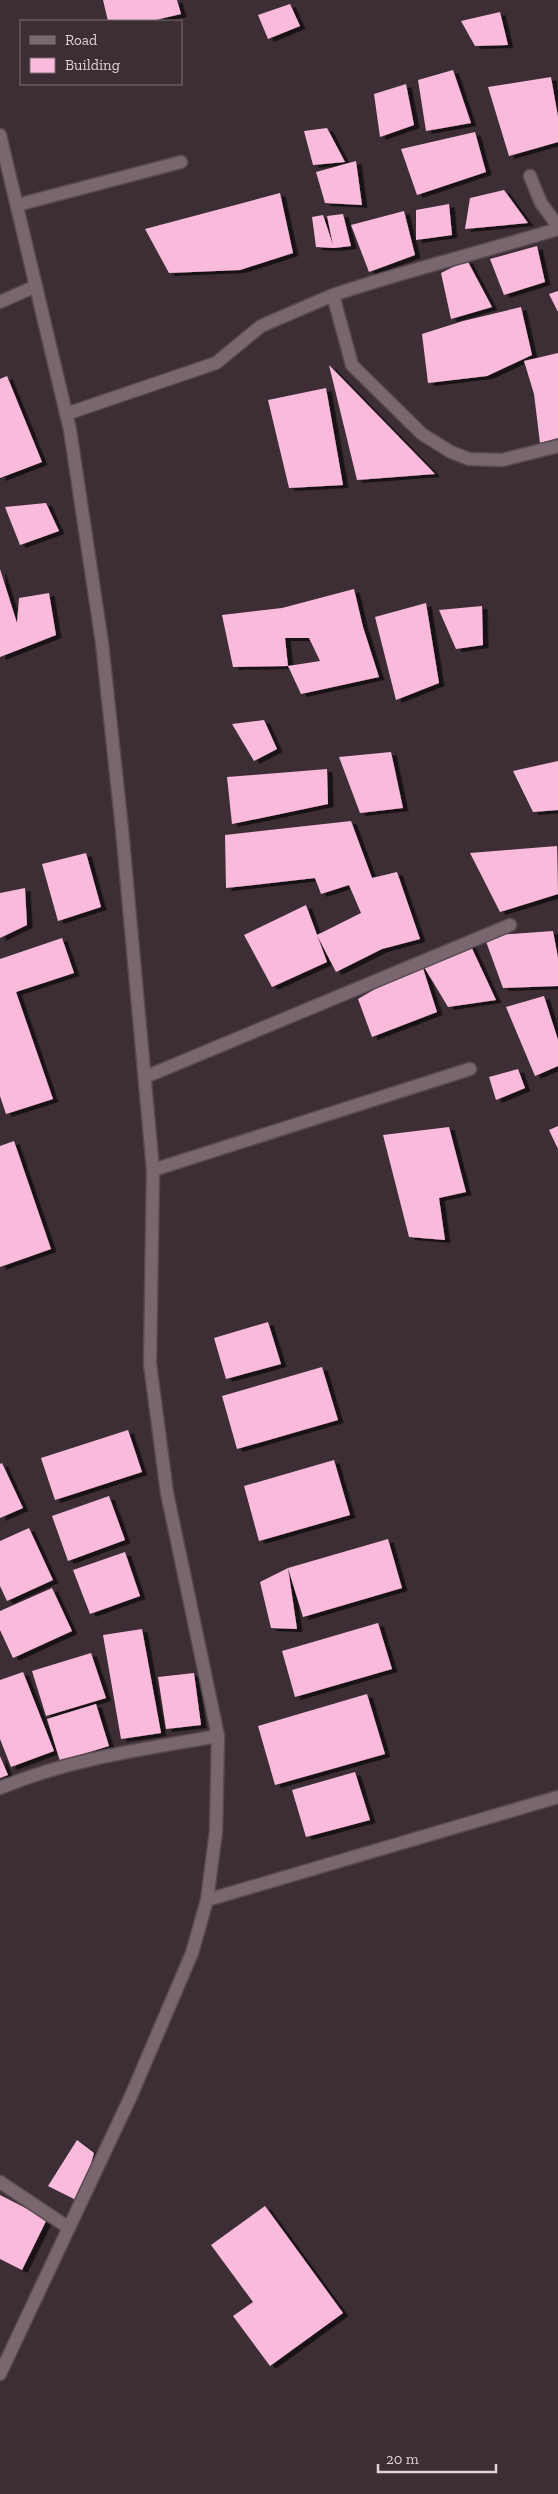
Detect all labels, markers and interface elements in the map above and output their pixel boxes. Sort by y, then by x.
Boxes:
legend [20,20,182,85]
text: Road [65,31,98,49]
text: Building [65,56,120,74]
scale bar [378,2442,496,2474]
text: 20 m [386,2450,419,2468]

